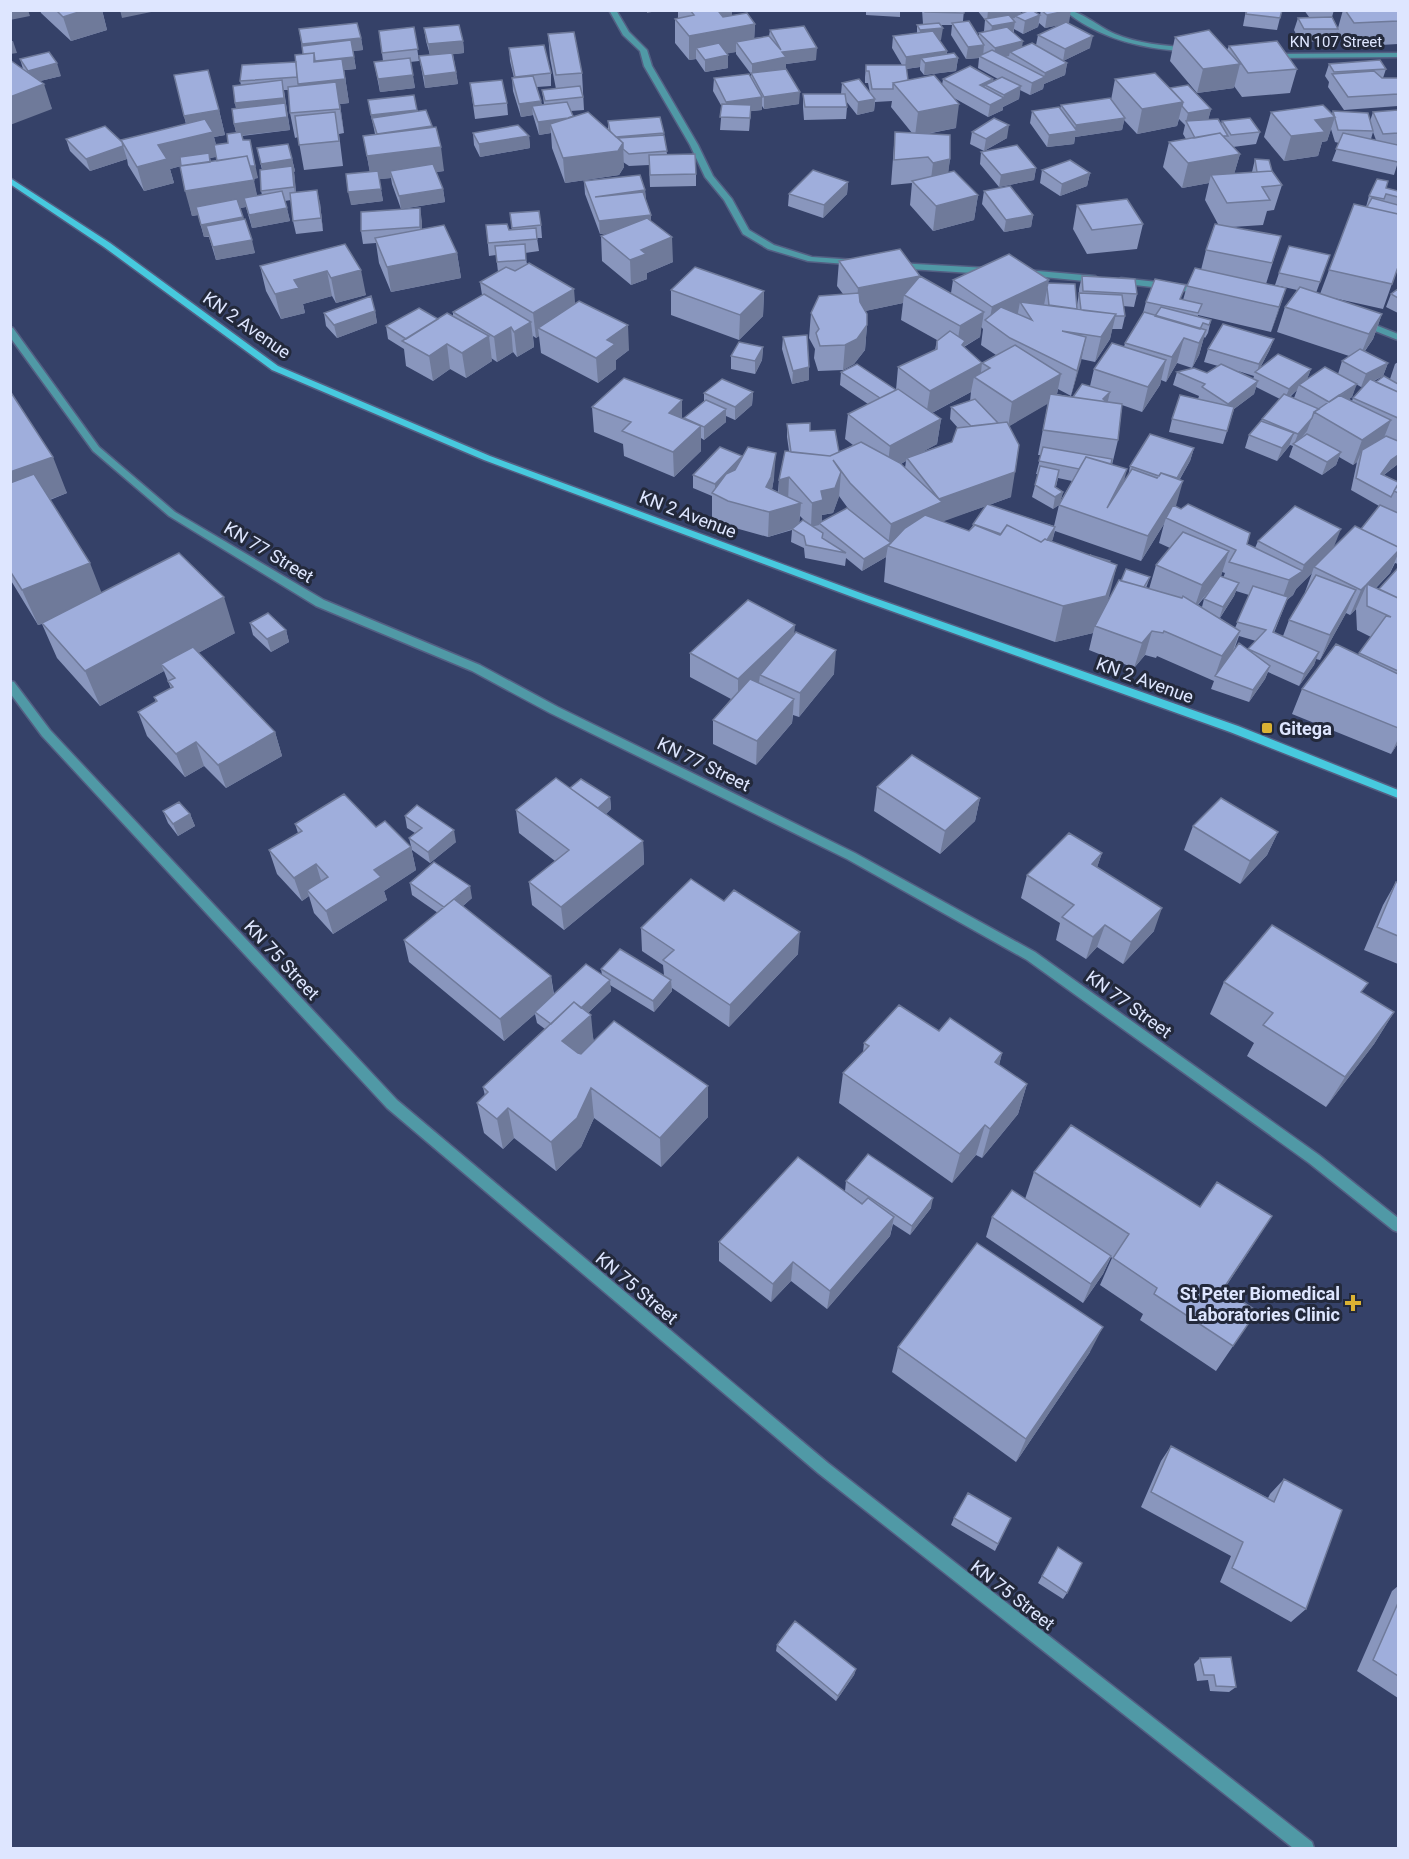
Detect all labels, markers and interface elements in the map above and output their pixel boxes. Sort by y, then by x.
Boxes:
street label: KN 107 Street [1290,33,1382,51]
street label: KN 2 Avenue [199,287,295,363]
street label: KN 2 Avenue [637,486,739,542]
street label: KN 77 Street [220,517,318,587]
street label: KN 2 Avenue [1093,653,1197,707]
place label: Gitega [1279,718,1332,739]
marker: Gitega [1260,721,1274,735]
street label: KN 77 Street [654,732,754,796]
street label: KN 75 Street [240,916,324,1004]
street label: KN 77 Street [1082,966,1176,1042]
street label: KN 75 Street [592,1248,682,1329]
place label: St Peter Biomedical Laboratories Clinic [1180,1283,1340,1325]
marker: St Peter Biomedical Laboratories Clinic [1344,1294,1362,1312]
street label: KN 75 Street [967,1556,1059,1634]

